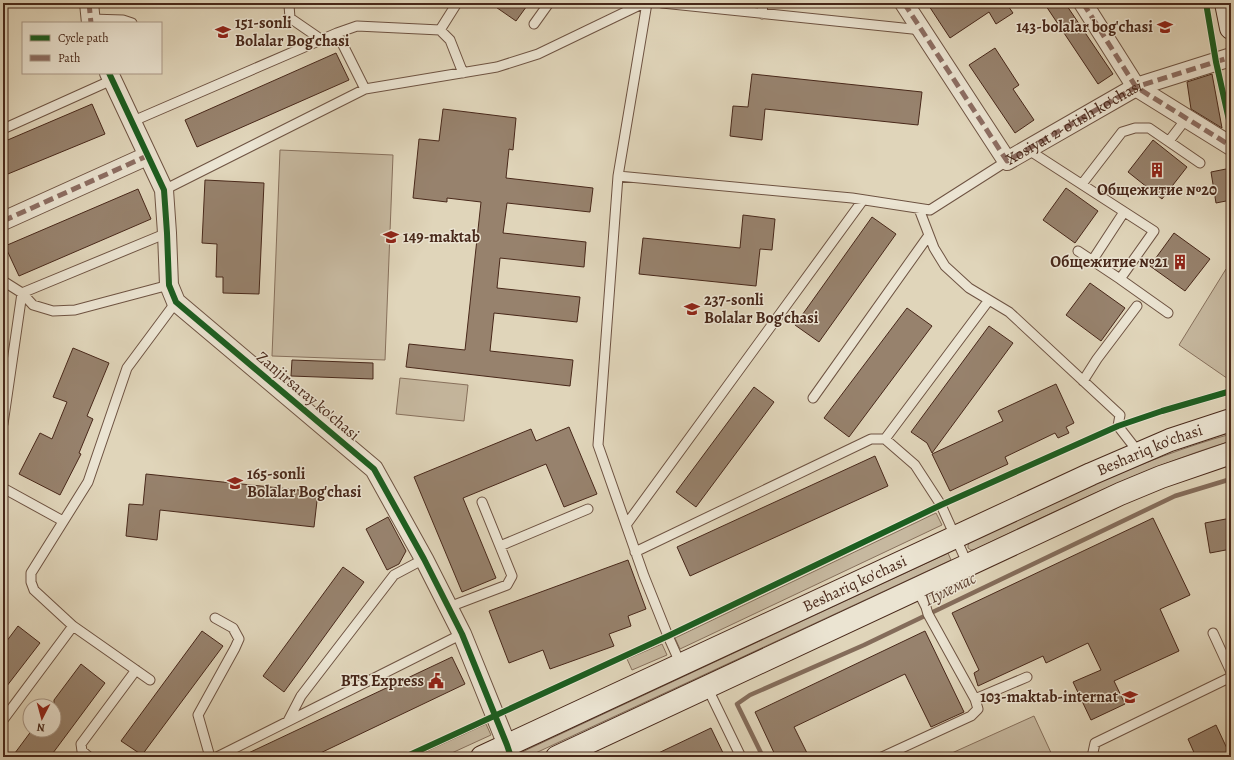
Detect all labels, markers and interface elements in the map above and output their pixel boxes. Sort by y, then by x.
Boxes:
place label: 151-sonli Bolalar Bog'chasi [235,12,350,52]
place label: 143-bolalar bog'chasi [1016,16,1153,38]
school or university icon: 143-bolalar bog'chasi [1156,18,1174,36]
legend [22,22,162,74]
school or university icon: 151-sonli Bolalar Bog'chasi [214,23,232,41]
text: Cycle path [58,30,109,46]
text: Path [58,50,81,66]
street label: Xosiyat 2-o'tish ko'chasi [1002,75,1145,170]
building icon: Общежитие №20 [1148,161,1166,179]
place label: Общежитие №20 [1097,179,1217,201]
place label: 149-maktab [403,226,480,248]
school or university icon: 149-maktab [382,228,400,246]
place label: Общежитие №21 [1050,251,1168,273]
building icon: Общежитие №21 [1171,253,1189,271]
place label: 237-sonli Bolalar Bog'chasi [704,289,819,329]
school or university icon: 237-sonli Bolalar Bog'chasi [683,300,701,318]
street label: Zanjirsaray ko'chasi [252,346,364,446]
street label: Beshariq ko'chasi [1093,419,1205,481]
place label: 165-sonli Bolalar Bog'chasi [247,463,362,503]
school or university icon: 165-sonli Bolalar Bog'chasi [226,474,244,492]
street label: Beshariq ko'chasi [799,550,910,617]
water label: Пулемас [920,567,980,611]
place label: BTS Express [341,670,424,692]
public building icon: BTS Express [427,672,445,690]
place label: 103-maktab-internat [980,686,1119,708]
school or university icon: 103-maktab-internat [1121,688,1139,706]
north arrow [22,698,62,738]
text: N [36,720,46,735]

